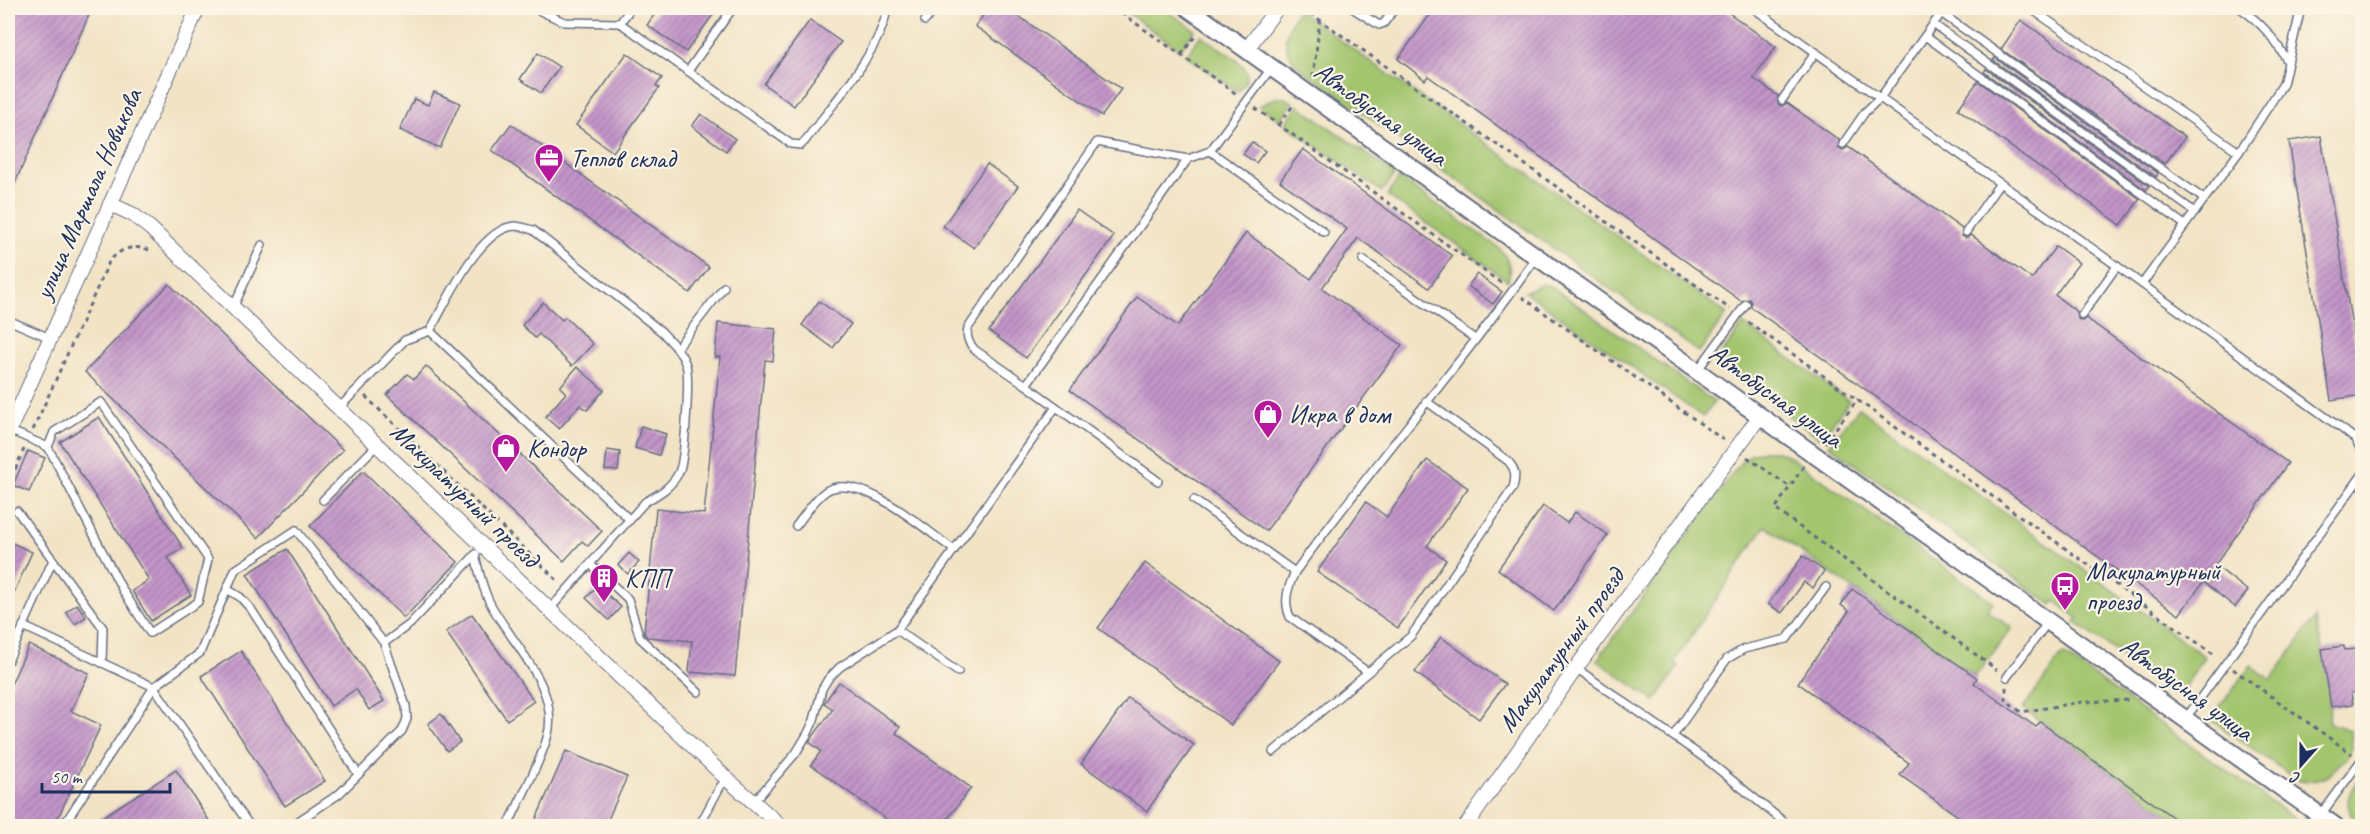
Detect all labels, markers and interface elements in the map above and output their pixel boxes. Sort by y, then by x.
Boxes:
street label: Автобусная улица [1308,54,1456,174]
street label: улица Маршала Новикова [26,82,150,306]
office icon: Теплов склад [533,142,565,184]
place label: Теплов склад [570,142,678,175]
street label: Автобусная улица [1703,336,1851,456]
shop icon: Икра в дом [1252,398,1284,440]
place label: Икра в дом [1289,398,1392,431]
street label: Макулатурный проезд [383,415,549,576]
shop icon: Кондор [490,432,522,474]
place label: Кондор [527,432,588,465]
place label: Макулатурный проезд [2086,555,2223,618]
street label: Макулатурный проезд [1490,559,1633,738]
building icon: КПП [588,562,620,604]
place label: КПП [625,562,674,595]
bus stop icon: Макулатурный проезд [2049,570,2081,612]
street label: Автобусная улица [2114,629,2262,749]
north arrow [2271,735,2331,795]
scale bar [42,756,170,794]
text: 50 m [51,766,84,788]
text: С [2287,767,2303,789]

